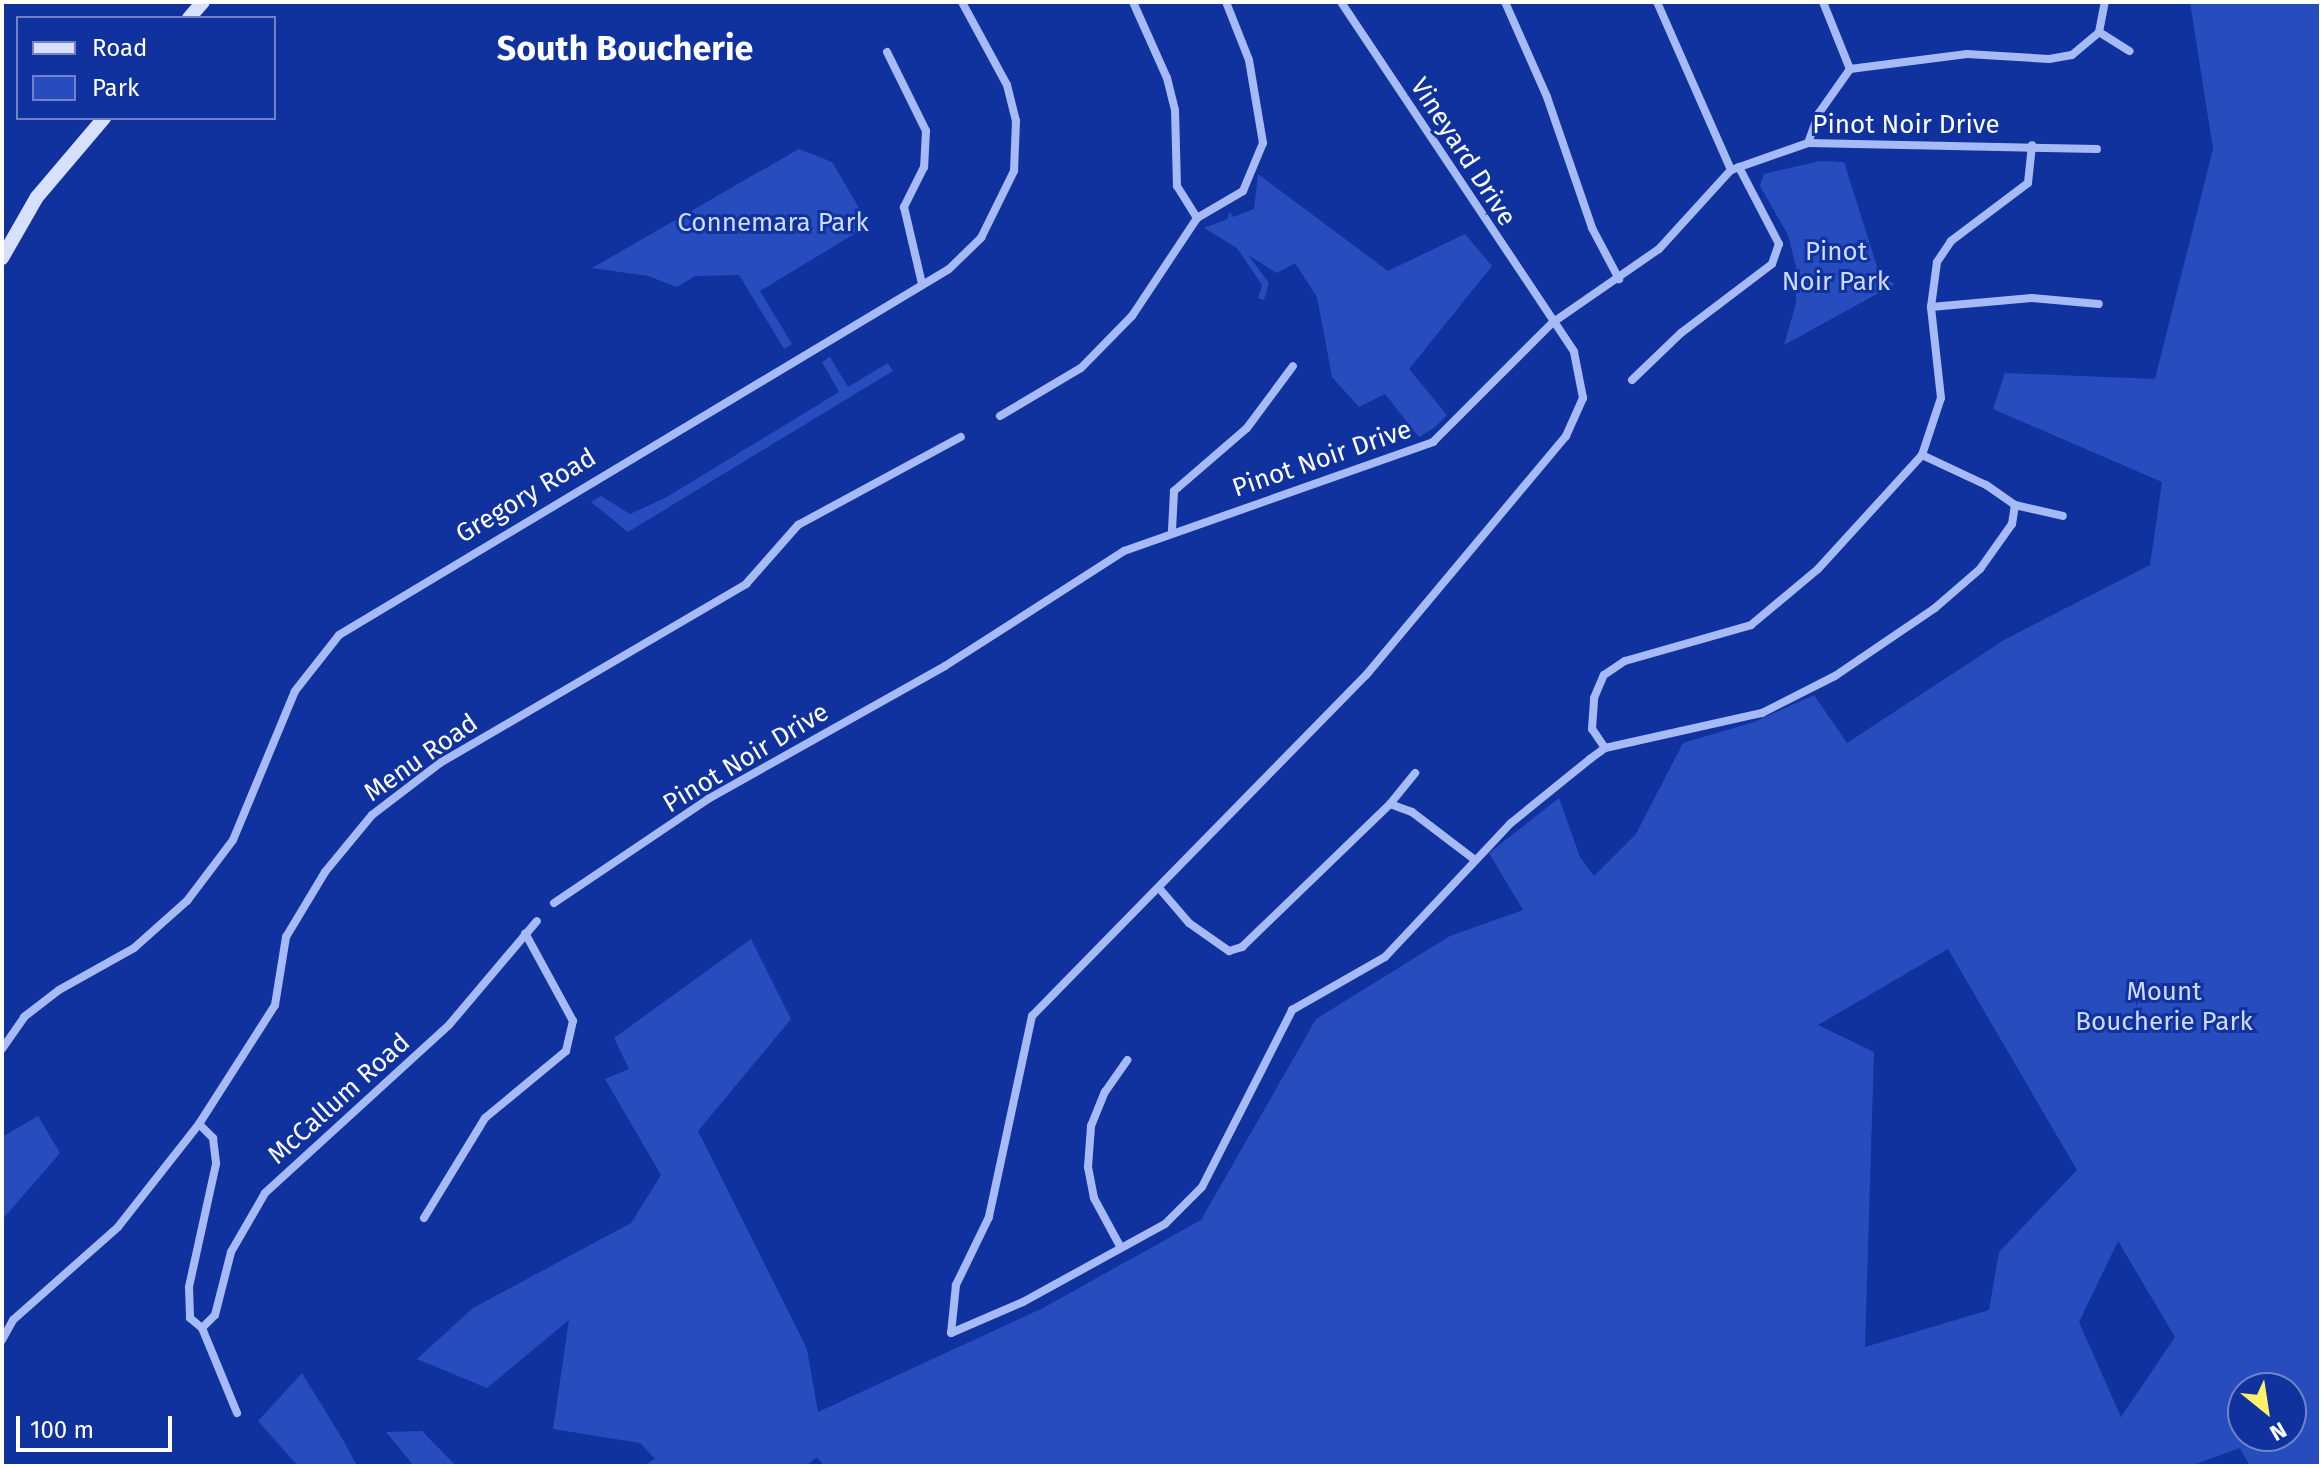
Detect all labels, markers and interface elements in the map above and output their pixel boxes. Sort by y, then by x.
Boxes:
legend [16,16,276,120]
district label: South Boucherie [497,29,753,69]
text: Road [92,34,147,62]
street label: Vineyard Drive [1404,72,1522,232]
text: Park [92,74,139,102]
street label: Pinot Noir Drive [1812,109,2000,141]
park label: Connemara Park [677,207,869,239]
park label: Pinot Noir Park [1782,236,1890,298]
street label: Pinot Noir Drive [1228,414,1416,504]
street label: Gregory Road [450,442,602,550]
street label: Pinot Noir Drive [658,696,834,820]
street label: Menu Road [358,707,484,809]
park label: Mount Boucherie Park [2075,976,2253,1038]
street label: McCallum Road [262,1027,416,1171]
north arrow [2227,1372,2307,1452]
scale bar [20,1400,176,1450]
text: 100 m [30,1416,94,1444]
text: N [2265,1416,2291,1447]

